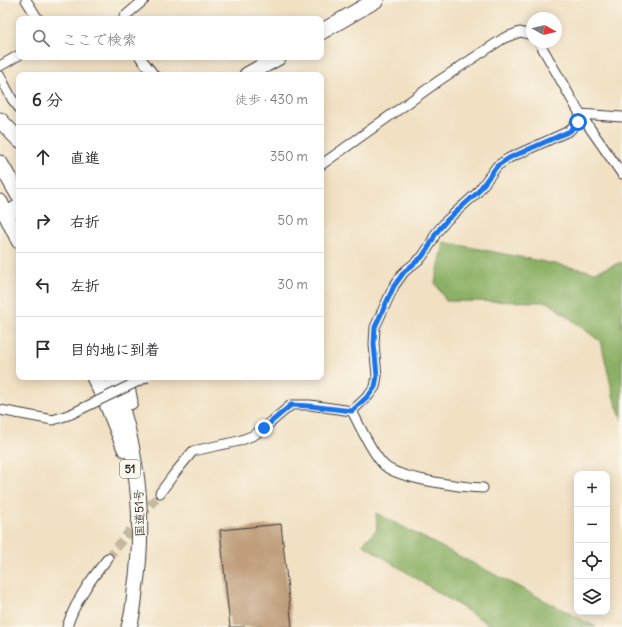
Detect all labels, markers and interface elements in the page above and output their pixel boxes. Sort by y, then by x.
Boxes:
north arrow [526,12,562,48]
search box [16,16,324,60]
icon: search [30,27,52,49]
text: ここで検索 [62,30,137,49]
text: 6 分 [32,89,63,111]
text: 徒歩 · 430 m [235,91,308,108]
route start [569,113,587,131]
icon: ahead [32,146,54,168]
text: 直進 [70,148,100,167]
text: 350 m [270,148,308,165]
icon: right [32,210,54,232]
text: 右折 [70,212,100,231]
text: 50 m [277,212,308,229]
icon: left [32,274,54,296]
text: 左折 [70,276,100,295]
text: 30 m [278,276,308,293]
icon: arrive [32,338,54,360]
text: 目的地に到着 [70,340,160,359]
route end [255,419,273,437]
road number: 51 [120,460,140,478]
map controls [574,471,610,615]
button: + [574,471,610,507]
street label: 国道51号 [131,489,147,537]
button: − [574,507,610,543]
button: locate [574,543,610,579]
button: layers [574,579,610,615]

